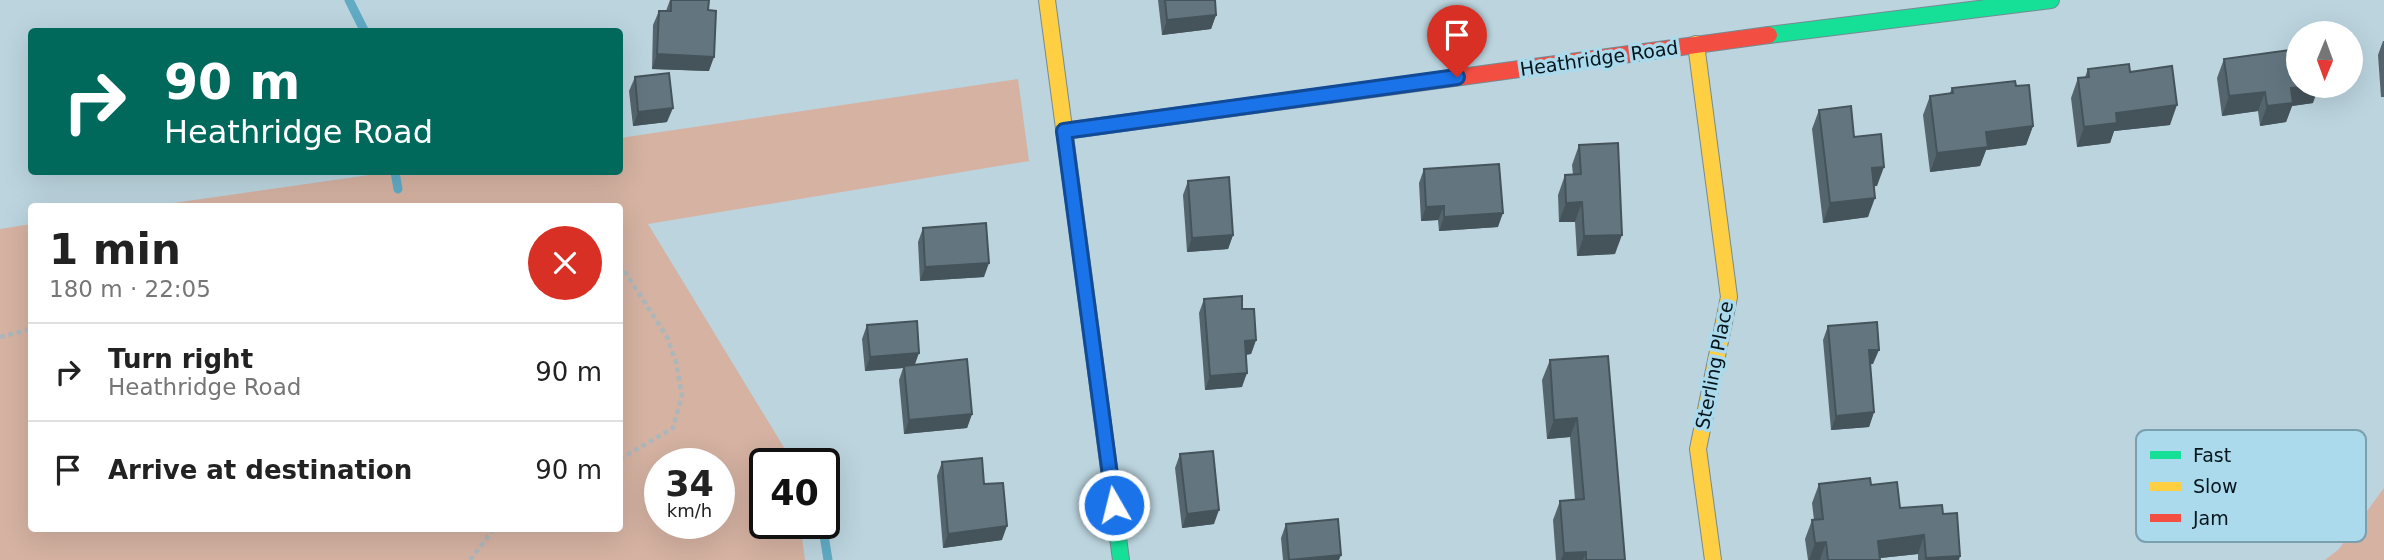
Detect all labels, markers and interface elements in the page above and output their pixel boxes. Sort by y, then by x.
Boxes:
pin [1427,5,1487,77]
icon: arrive [1438,16,1476,54]
north arrow [2286,21,2362,98]
map controls [2286,21,2363,98]
street label: Heathridge Road [1518,36,1680,80]
text: 90 m [164,54,300,111]
icon: right [49,56,140,147]
text: Heathridge Road [164,113,433,151]
text: 1 min [49,225,181,274]
button: close [528,226,602,300]
text: 180 m · 22:05 [49,276,211,302]
street label: Sterling Place [1691,299,1737,431]
text: Turn right [108,344,253,374]
icon: right [49,353,87,391]
text: 90 m [535,357,602,387]
text: Heathridge Road [108,374,301,400]
legend [2136,430,2366,542]
text: Fast [2193,444,2231,466]
speed limit sign: 40 [749,448,840,539]
icon: arrive [49,451,87,489]
text: Arrive at destination [108,455,412,485]
text: 90 m [535,455,602,485]
text: 34 [665,464,714,504]
position arrow [1077,468,1151,542]
text: Slow [2193,475,2238,497]
text: km/h [667,500,712,521]
text: Jam [2192,507,2229,529]

